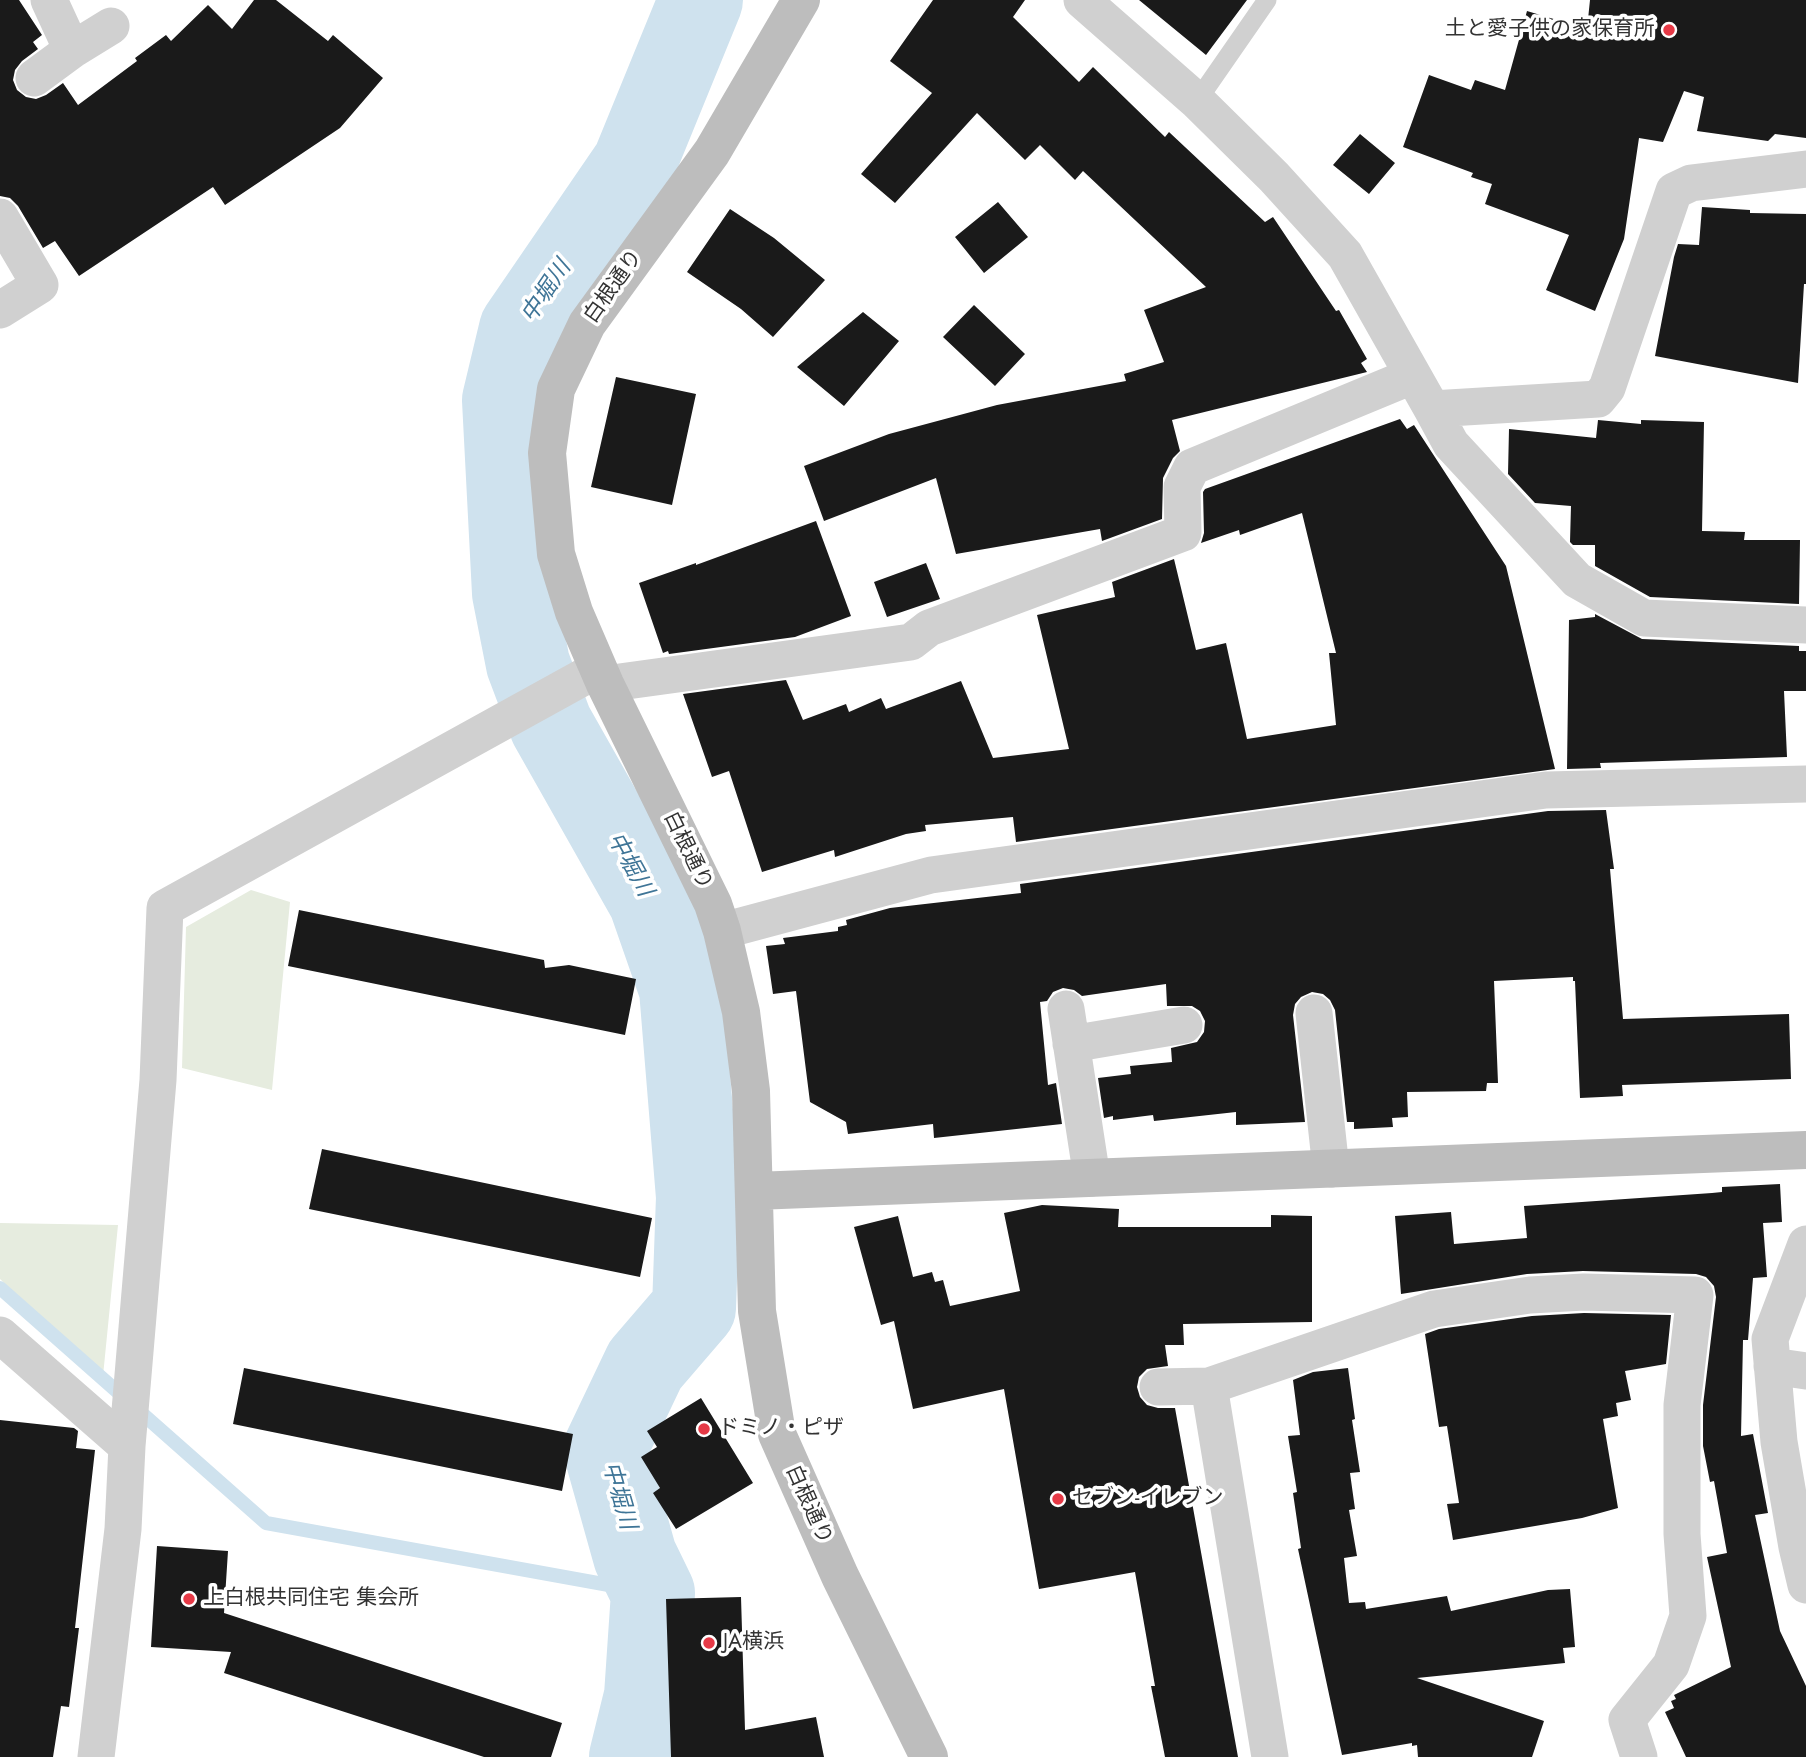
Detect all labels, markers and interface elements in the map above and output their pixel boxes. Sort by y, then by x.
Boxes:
place label: 土と愛子供の家保育所 [1445,17,1655,43]
marker: 土と愛子供の家保育所 [1661,22,1677,38]
street label: 白根通り [580,245,648,329]
water label: 中堀川 [516,256,578,328]
street label: 白根通り [657,808,717,894]
water label: 中堀川 [600,828,658,902]
place label: ドミノ・ピザ [718,1416,844,1442]
marker: ドミノ・ピザ [696,1421,712,1437]
water label: 中堀川 [595,1459,641,1533]
street label: 白根通り [779,1462,837,1548]
place label: セブン-イレブン [1072,1486,1223,1512]
marker: セブン-イレブン [1050,1491,1066,1507]
place label: 上白根共同住宅 集会所 [203,1586,419,1612]
marker: 上白根共同住宅 集会所 [181,1591,197,1607]
place label: JA横浜 [723,1630,784,1656]
marker: JA横浜 [701,1635,717,1651]

